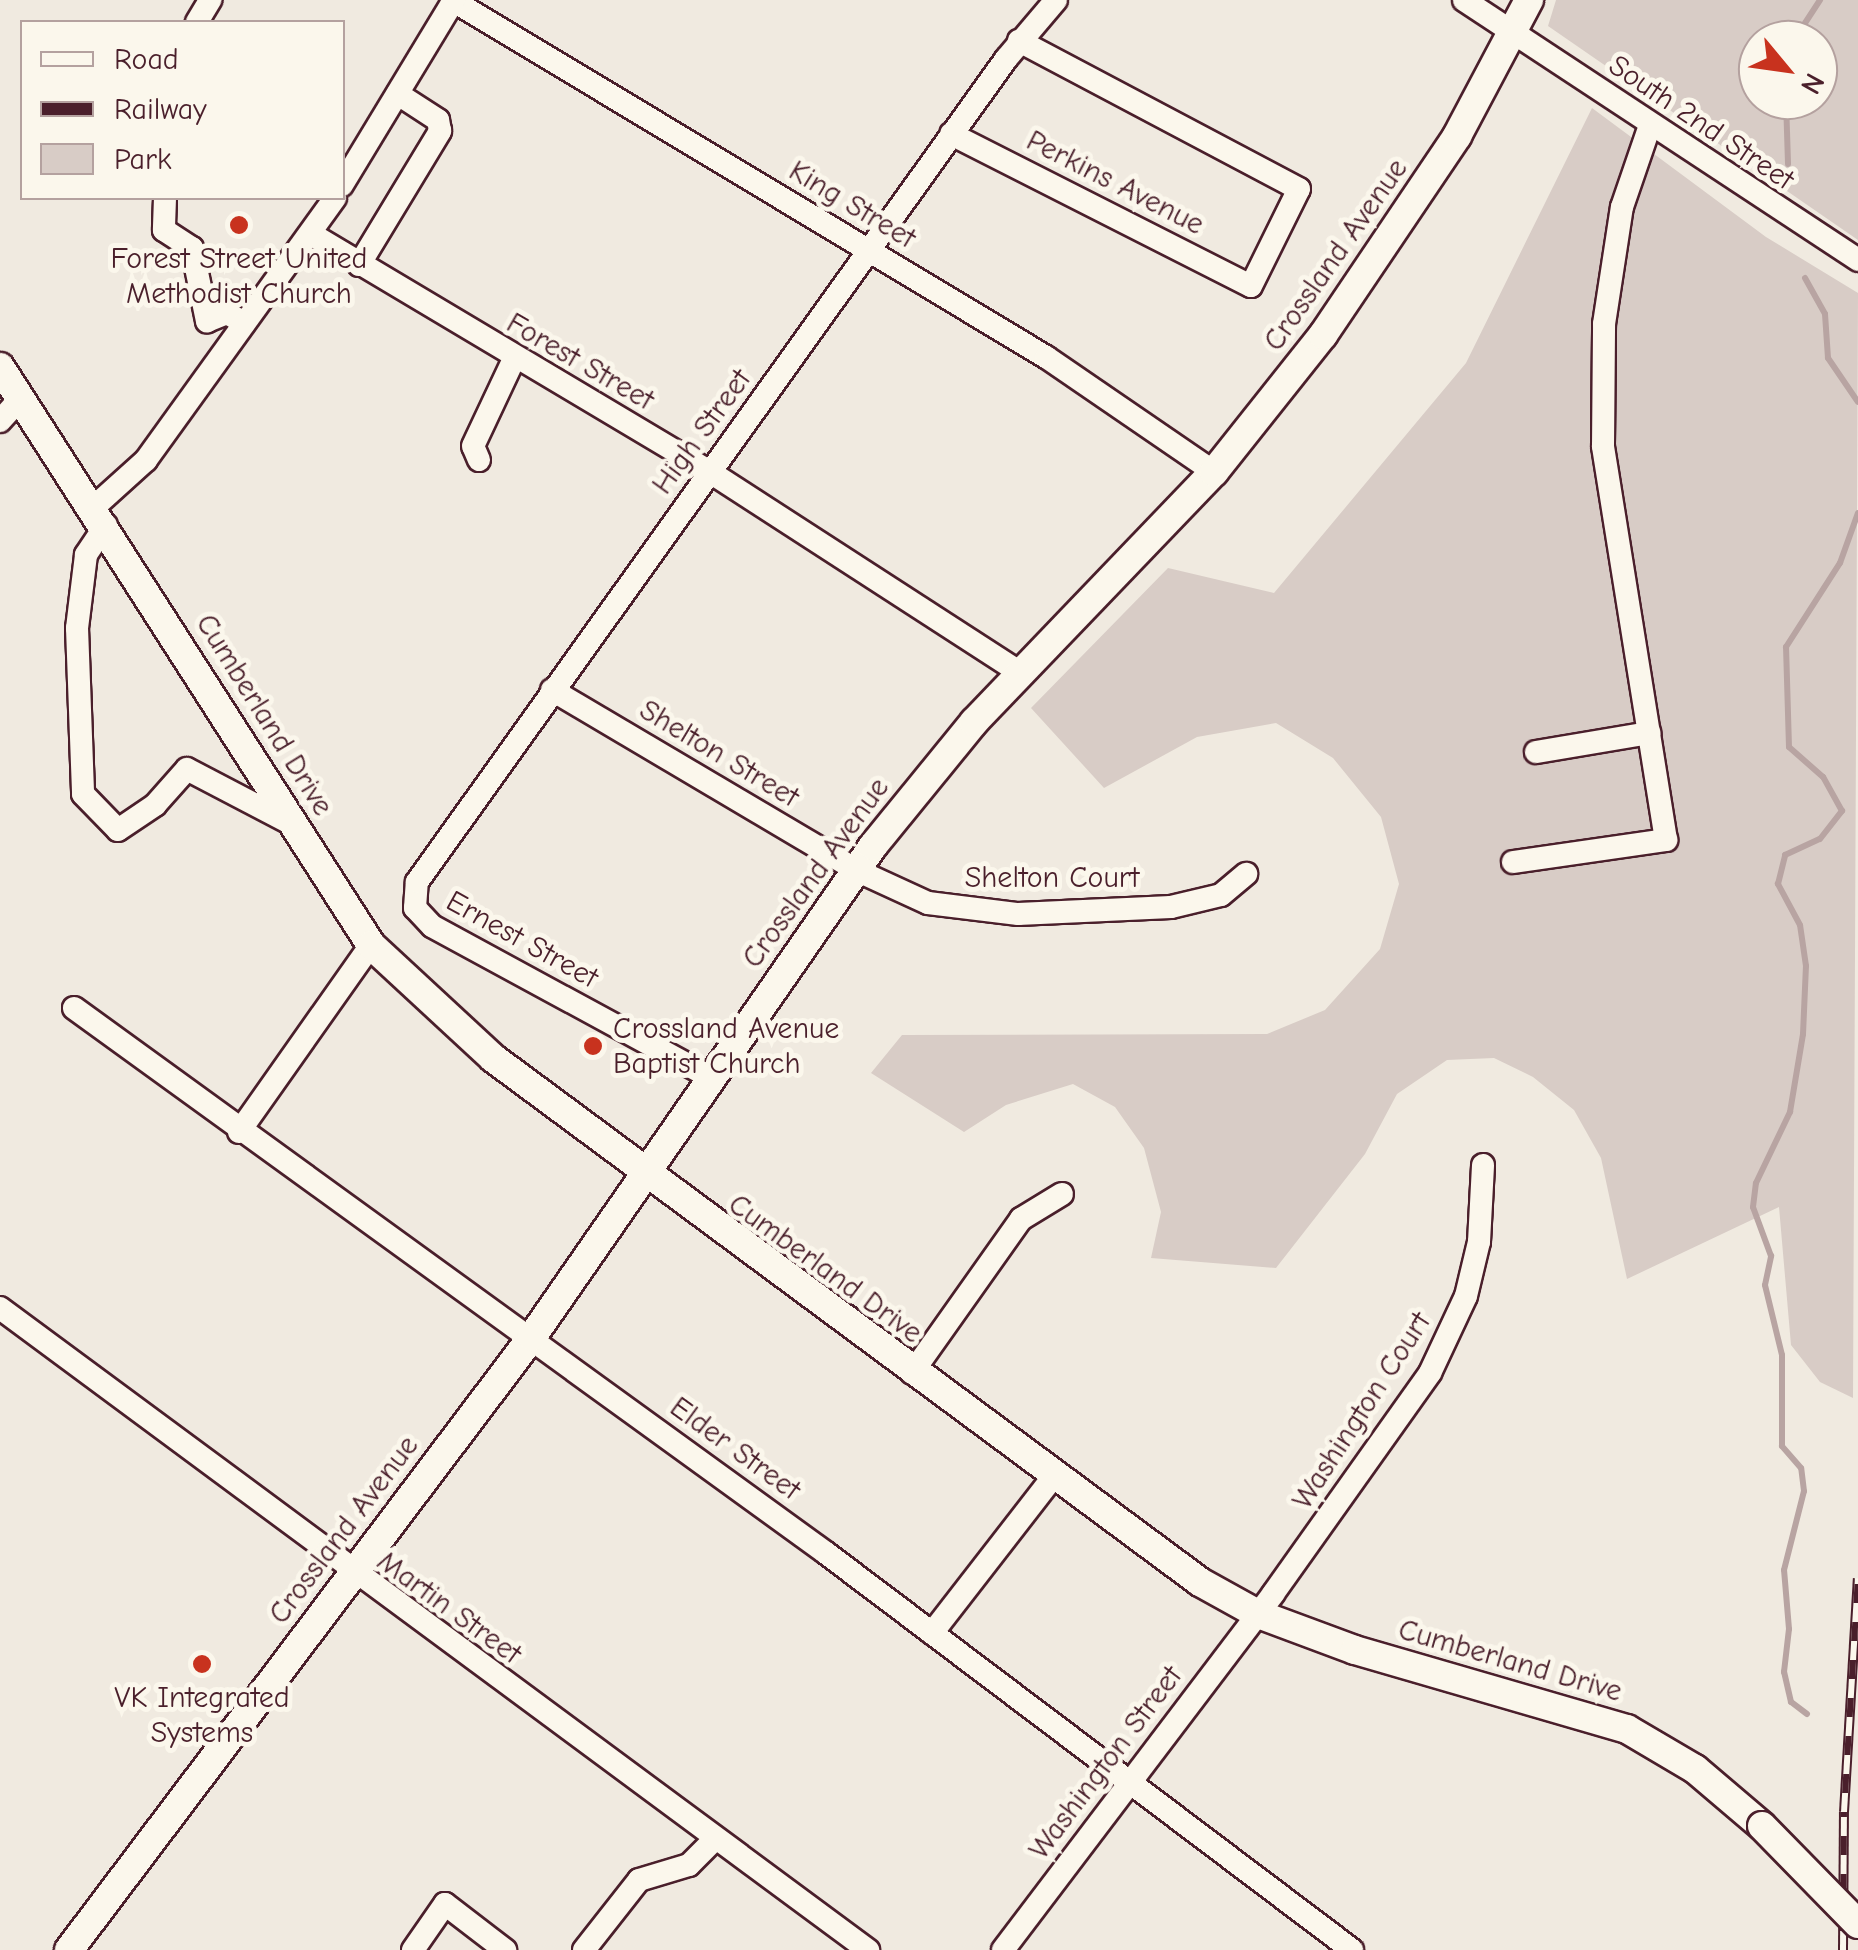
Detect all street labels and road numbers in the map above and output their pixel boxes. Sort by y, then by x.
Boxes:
street label: South 2nd Street [1601,48,1801,198]
street label: Perkins Avenue [1020,123,1210,243]
street label: Crossland Avenue [1256,152,1416,358]
street label: King Street [782,153,922,257]
street label: Forest Street [500,305,660,419]
street label: High Street [645,363,759,501]
street label: Cumberland Drive [188,608,340,822]
street label: Shelton Street [633,692,805,816]
street label: Crossland Avenue [735,771,897,975]
street label: Shelton Court [965,860,1139,896]
street label: Ernest Street [440,884,604,996]
street label: Cumberland Drive [721,1187,929,1351]
street label: Washington Court [1285,1306,1439,1516]
street label: Elder Street [663,1390,807,1508]
street label: Crossland Avenue [262,1429,426,1631]
street label: Martin Street [370,1544,528,1672]
street label: Cumberland Drive [1394,1612,1626,1710]
street label: Washington Street [1022,1659,1190,1867]

